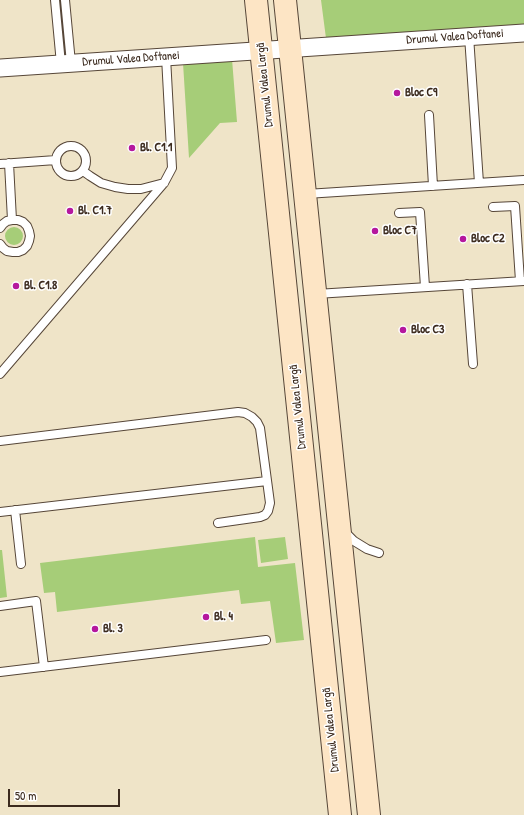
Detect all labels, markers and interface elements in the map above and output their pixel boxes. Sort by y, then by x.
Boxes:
street label: Drumul Valea Doftanei [406,26,504,48]
street label: Drumul Valea Largă [253,42,277,128]
street label: Drumul Valea Doftanei [82,48,180,70]
place label: Bloc C9 [405,86,438,100]
marker: Bloc C9 [392,88,402,98]
place label: Bl. C1.1 [140,141,172,155]
marker: Bl. C1.1 [127,143,137,153]
place label: Bl. C1.7 [78,204,112,218]
marker: Bl. C1.7 [65,206,75,216]
place label: Bloc C7 [383,224,417,238]
marker: Bloc C7 [370,226,380,236]
place label: Bloc C2 [471,232,505,246]
marker: Bloc C2 [458,234,468,244]
place label: Bl. C1.8 [24,279,57,293]
marker: Bl. C1.8 [11,281,21,291]
place label: Bloc C3 [411,323,444,337]
marker: Bloc C3 [398,325,408,335]
street label: Drumul Valea Largă [286,364,310,450]
place label: Bl. 4 [214,610,233,624]
marker: Bl. 4 [201,612,211,622]
place label: Bl. 3 [103,622,123,636]
marker: Bl. 3 [90,624,100,634]
street label: Drumul Valea Largă [319,687,343,773]
scale bar [10,781,122,807]
text: 50 m [15,787,36,804]

